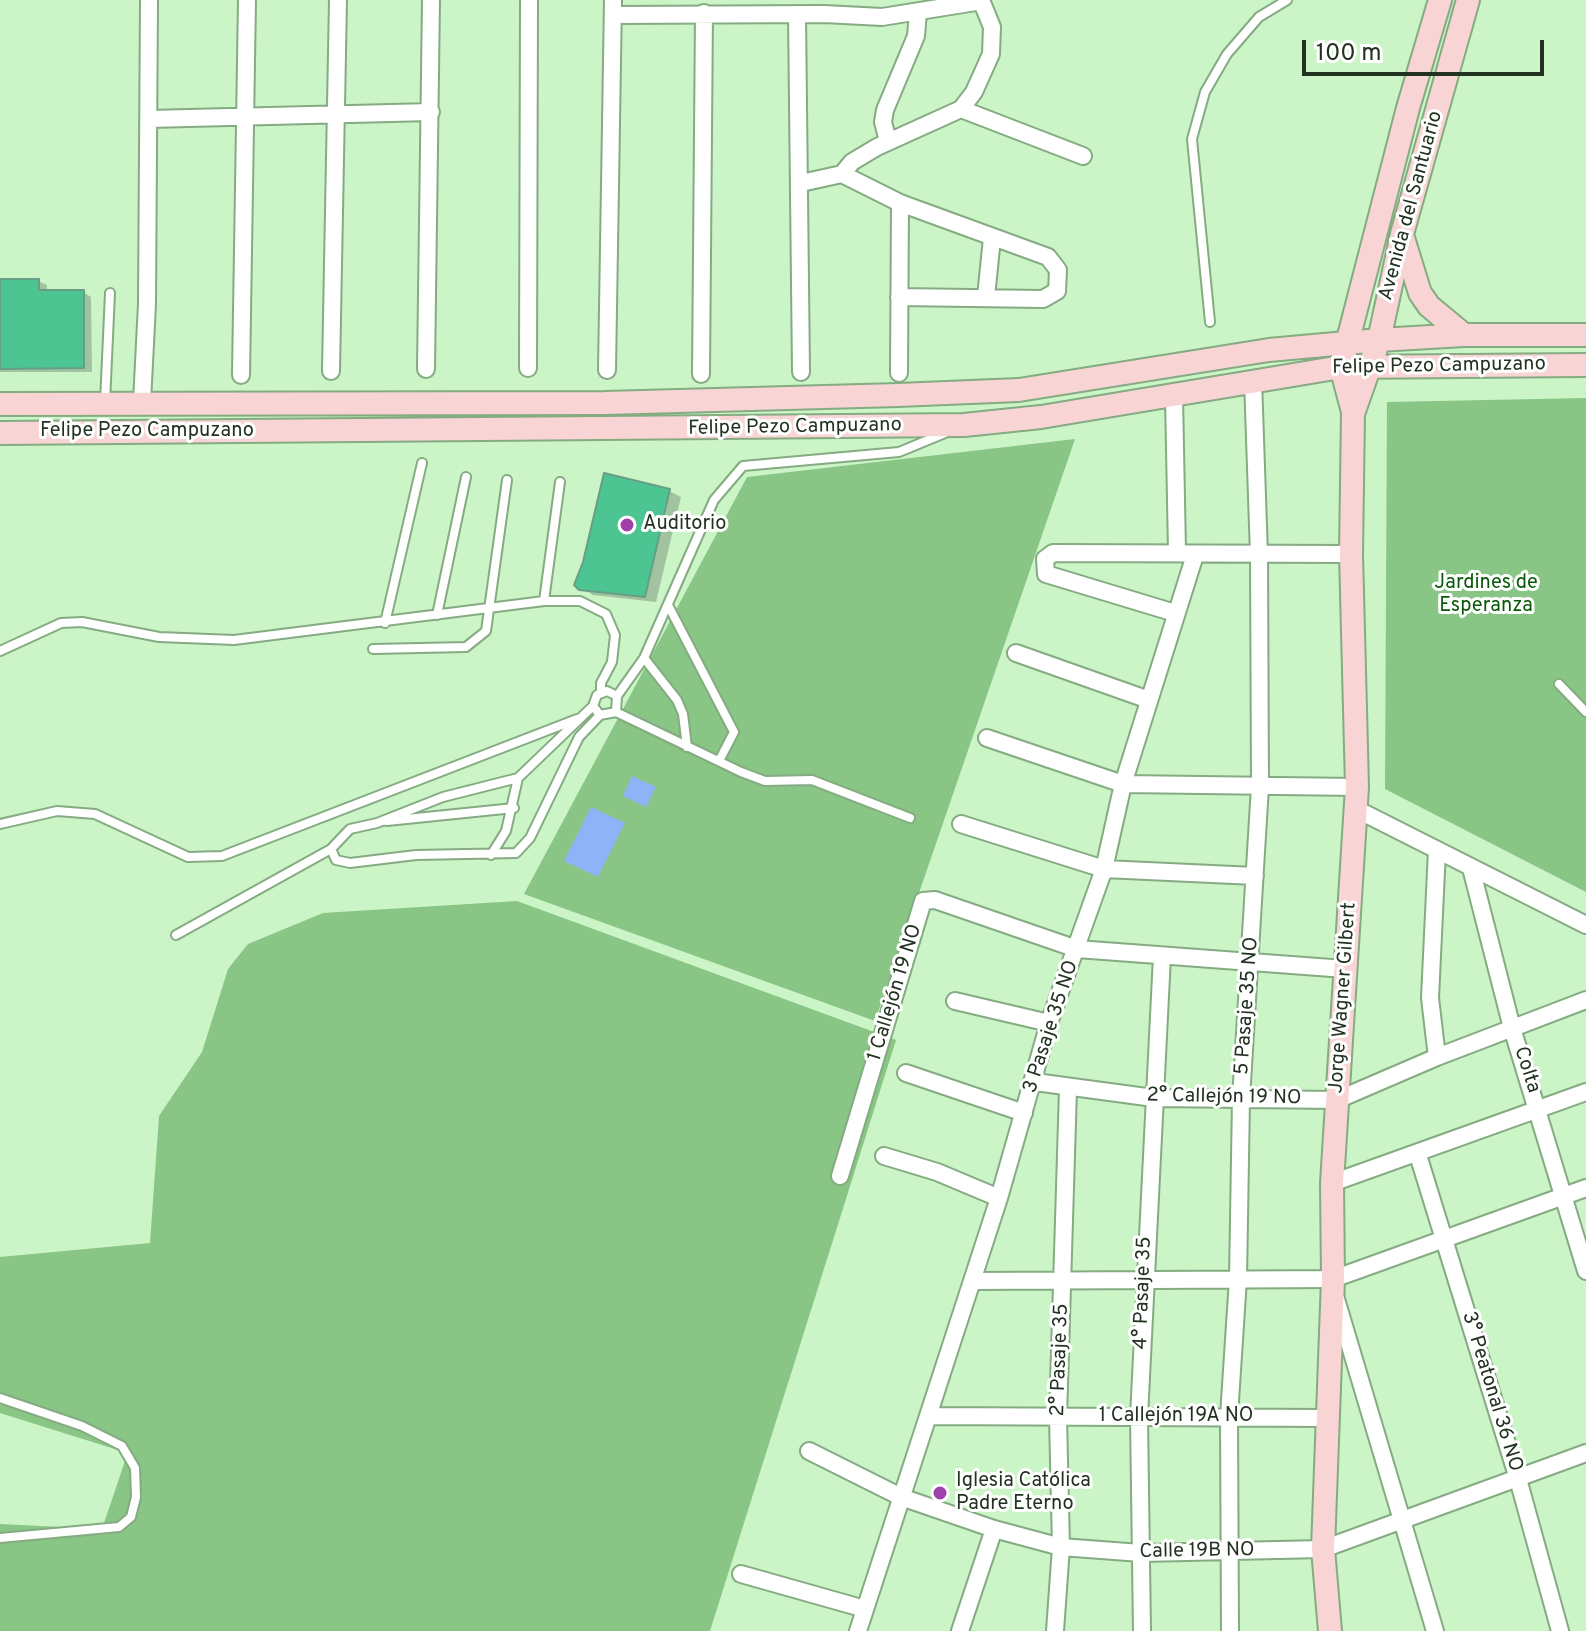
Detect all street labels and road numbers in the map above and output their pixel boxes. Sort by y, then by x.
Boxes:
street label: Avenida del Santuario [1375,109,1449,303]
street label: Felipe Pezo Campuzano [1332,353,1546,381]
street label: Felipe Pezo Campuzano [688,414,902,442]
street label: Felipe Pezo Campuzano [40,420,254,444]
street label: Jorge Wagner Gilbert [1325,902,1363,1094]
street label: 1 Callejón 19 NO [864,922,928,1064]
street label: 5 Pasaje 35 NO [1231,936,1265,1076]
street label: 3 Pasaje 35 NO [1019,958,1085,1096]
street label: Colta [1507,1044,1545,1096]
street label: 2° Callejón 19 NO [1146,1085,1302,1111]
street label: 4° Pasaje 35 [1130,1236,1158,1350]
street label: 2° Pasaje 35 [1047,1303,1075,1417]
street label: 3° Peatonal 36 NO [1455,1309,1527,1475]
street label: 1 Callejón 19A NO [1099,1405,1253,1429]
street label: Calle 19B NO [1139,1539,1255,1565]

